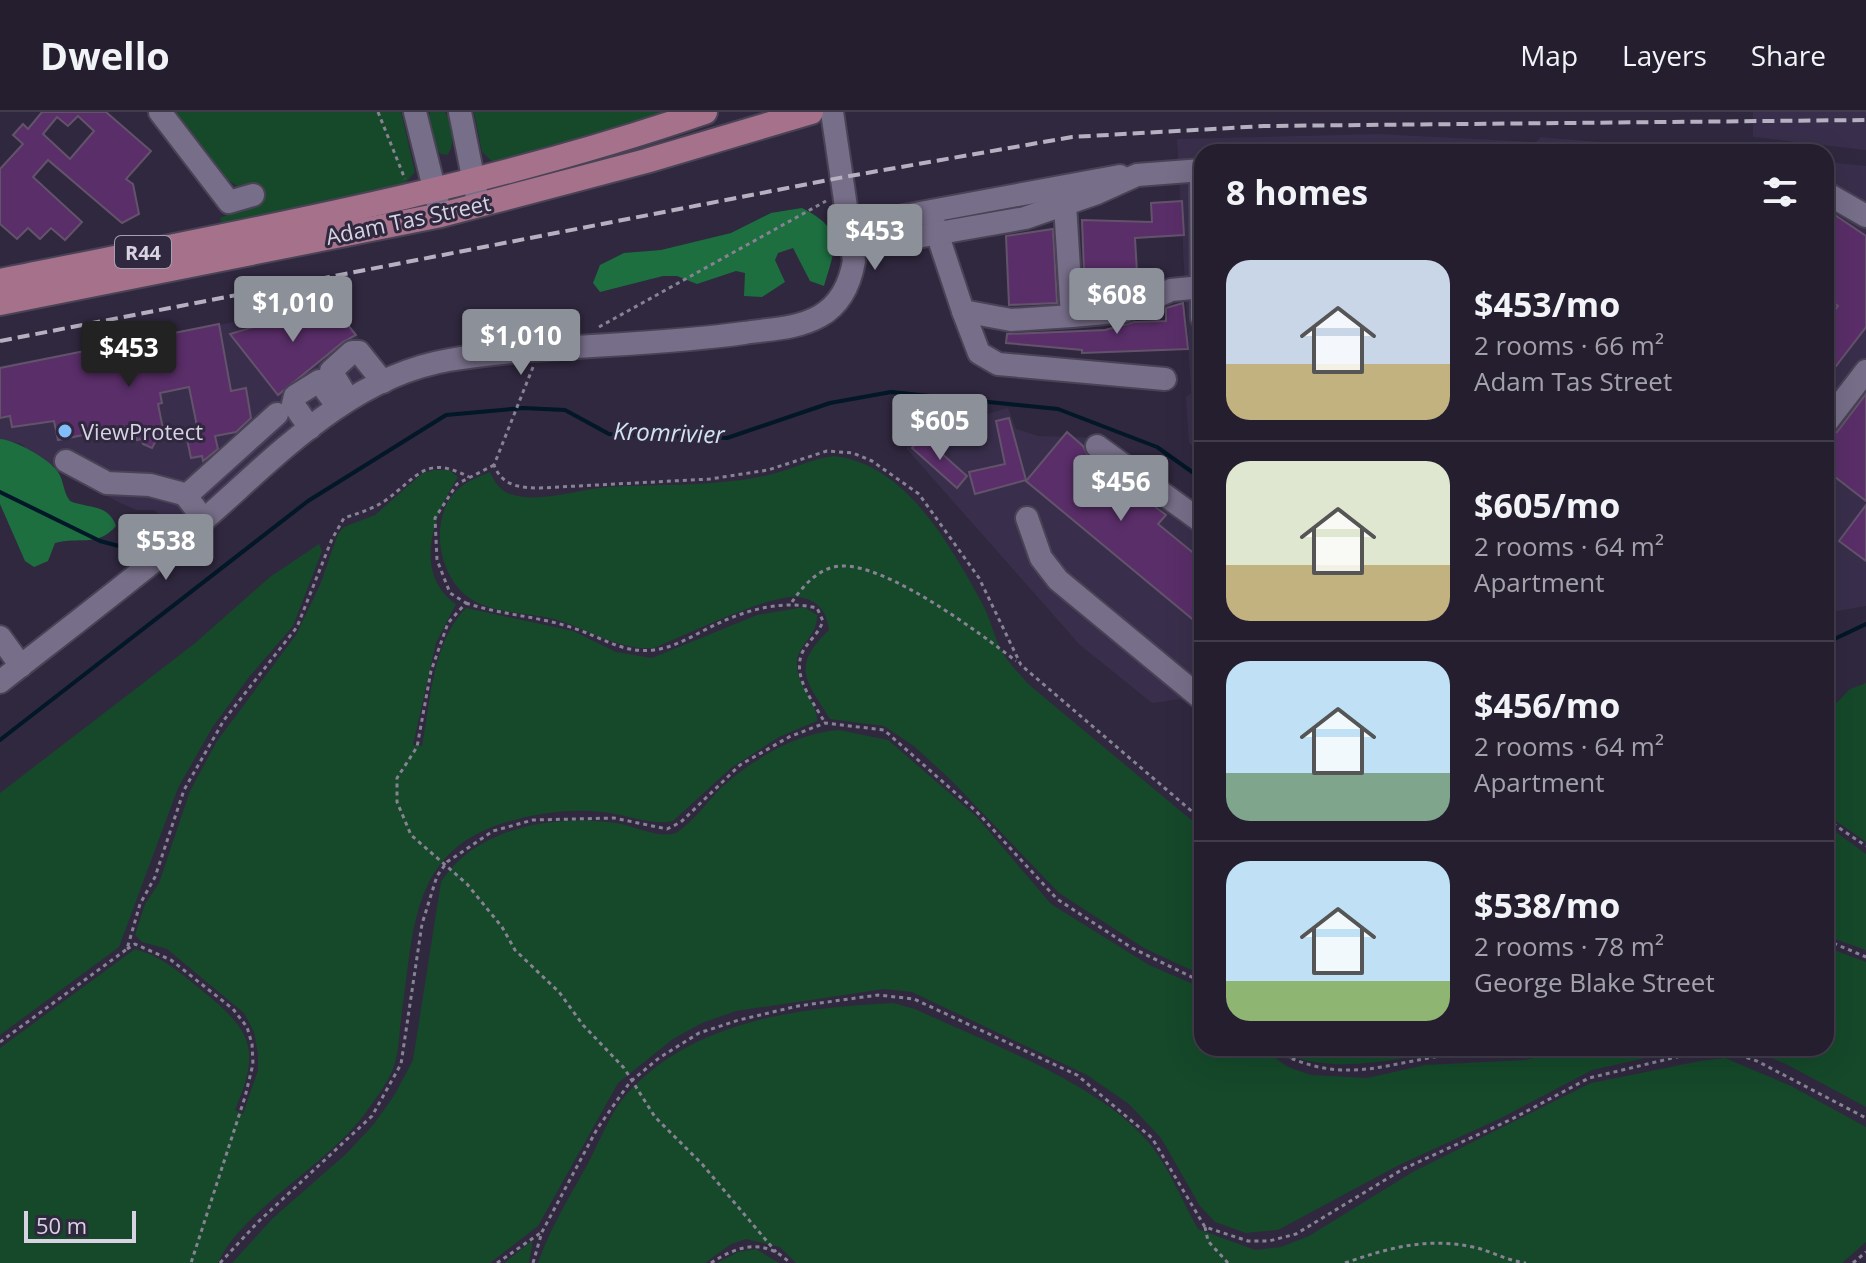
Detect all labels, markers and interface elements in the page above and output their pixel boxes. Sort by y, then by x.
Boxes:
text: Dwello [40,29,170,81]
text: Map [1520,36,1578,74]
text: Layers [1622,36,1707,74]
text: Share [1751,36,1826,74]
text: 8 homes [1226,169,1368,215]
icon: filters [1758,170,1802,214]
street label: Adam Tas Street [323,187,493,251]
pin: $453 [828,204,922,272]
text: $453 [845,212,905,248]
road number: R44 [115,236,171,268]
pin: $608 [1070,268,1164,336]
pin: $1,010 [228,276,358,344]
text: $608 [1087,276,1147,312]
text: $453/mo [1474,281,1620,327]
text: $1,010 [252,284,334,320]
icon: home [1290,292,1386,388]
pin: $1,010 [456,309,586,377]
text: $1,010 [480,317,562,353]
pin: $453 [82,321,176,389]
text: 2 rooms · 66 m² [1474,327,1664,363]
text: $453 [99,329,159,365]
text: Adam Tas Street [1474,363,1672,399]
pin: $605 [893,394,987,462]
text: $605 [910,402,970,438]
water label: Kromrivier [613,414,727,450]
place label: ViewProtect [81,416,203,446]
marker: ViewProtect [56,422,74,440]
pin: $456 [1074,455,1168,523]
text: $456 [1091,463,1151,499]
text: $605/mo [1474,482,1620,528]
icon: home [1290,493,1386,589]
pin: $538 [119,514,213,582]
text: $538 [136,522,196,558]
text: 2 rooms · 64 m² [1474,528,1664,564]
text: Apartment [1474,564,1605,600]
text: $456/mo [1474,682,1620,728]
icon: home [1290,693,1386,789]
text: 2 rooms · 64 m² [1474,728,1664,764]
text: Apartment [1474,764,1605,800]
text: $538/mo [1474,882,1620,928]
icon: home [1290,893,1386,989]
text: 2 rooms · 78 m² [1474,928,1664,964]
text: George Blake Street [1474,964,1715,1000]
scale bar [24,1207,136,1243]
text: 50 m [36,1210,87,1240]

